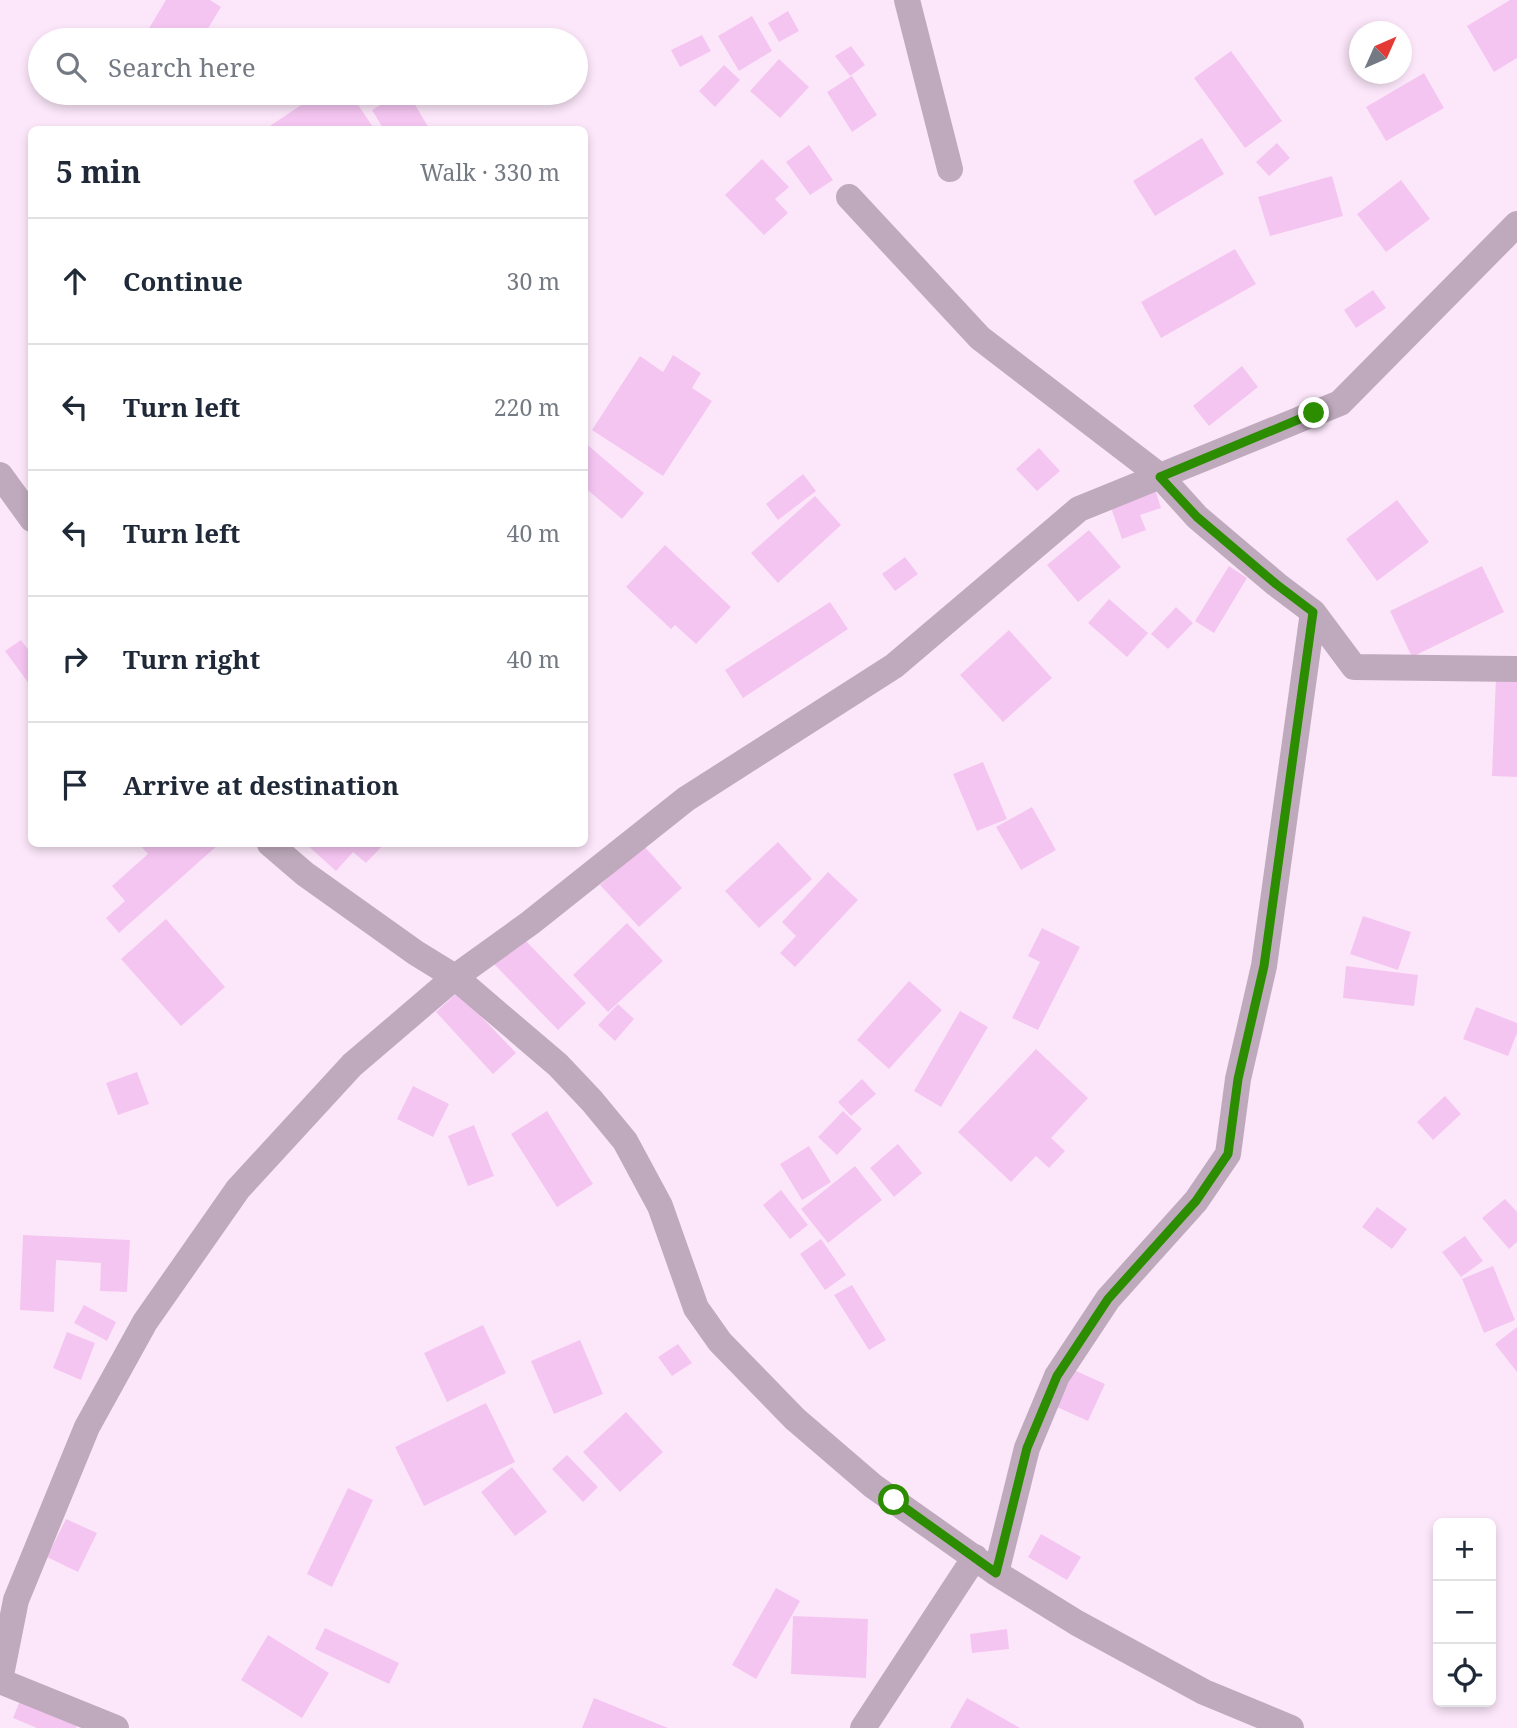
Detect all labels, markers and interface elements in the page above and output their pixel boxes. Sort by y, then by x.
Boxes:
north arrow [1349,21,1412,84]
search box [28,28,588,105]
icon: search [52,48,90,86]
text: Search here [108,49,256,85]
text: 5 min [56,151,141,192]
text: Walk · 330 m [420,156,560,188]
icon: ahead [56,262,94,300]
text: Continue [123,263,243,299]
text: 30 m [507,265,560,297]
icon: left [56,388,94,426]
text: Turn left [123,389,240,425]
text: 220 m [494,391,560,423]
route end [1298,397,1329,428]
icon: left [56,514,94,552]
text: Turn left [123,515,240,551]
text: 40 m [507,517,560,549]
icon: right [56,640,94,678]
text: Turn right [123,641,260,677]
text: 40 m [507,643,560,675]
icon: arrive [56,766,94,804]
text: Arrive at destination [123,767,399,803]
route start [878,1484,909,1515]
map controls [1433,1518,1496,1707]
button: + [1433,1518,1496,1581]
button: − [1433,1581,1496,1644]
button: locate [1433,1644,1496,1707]

